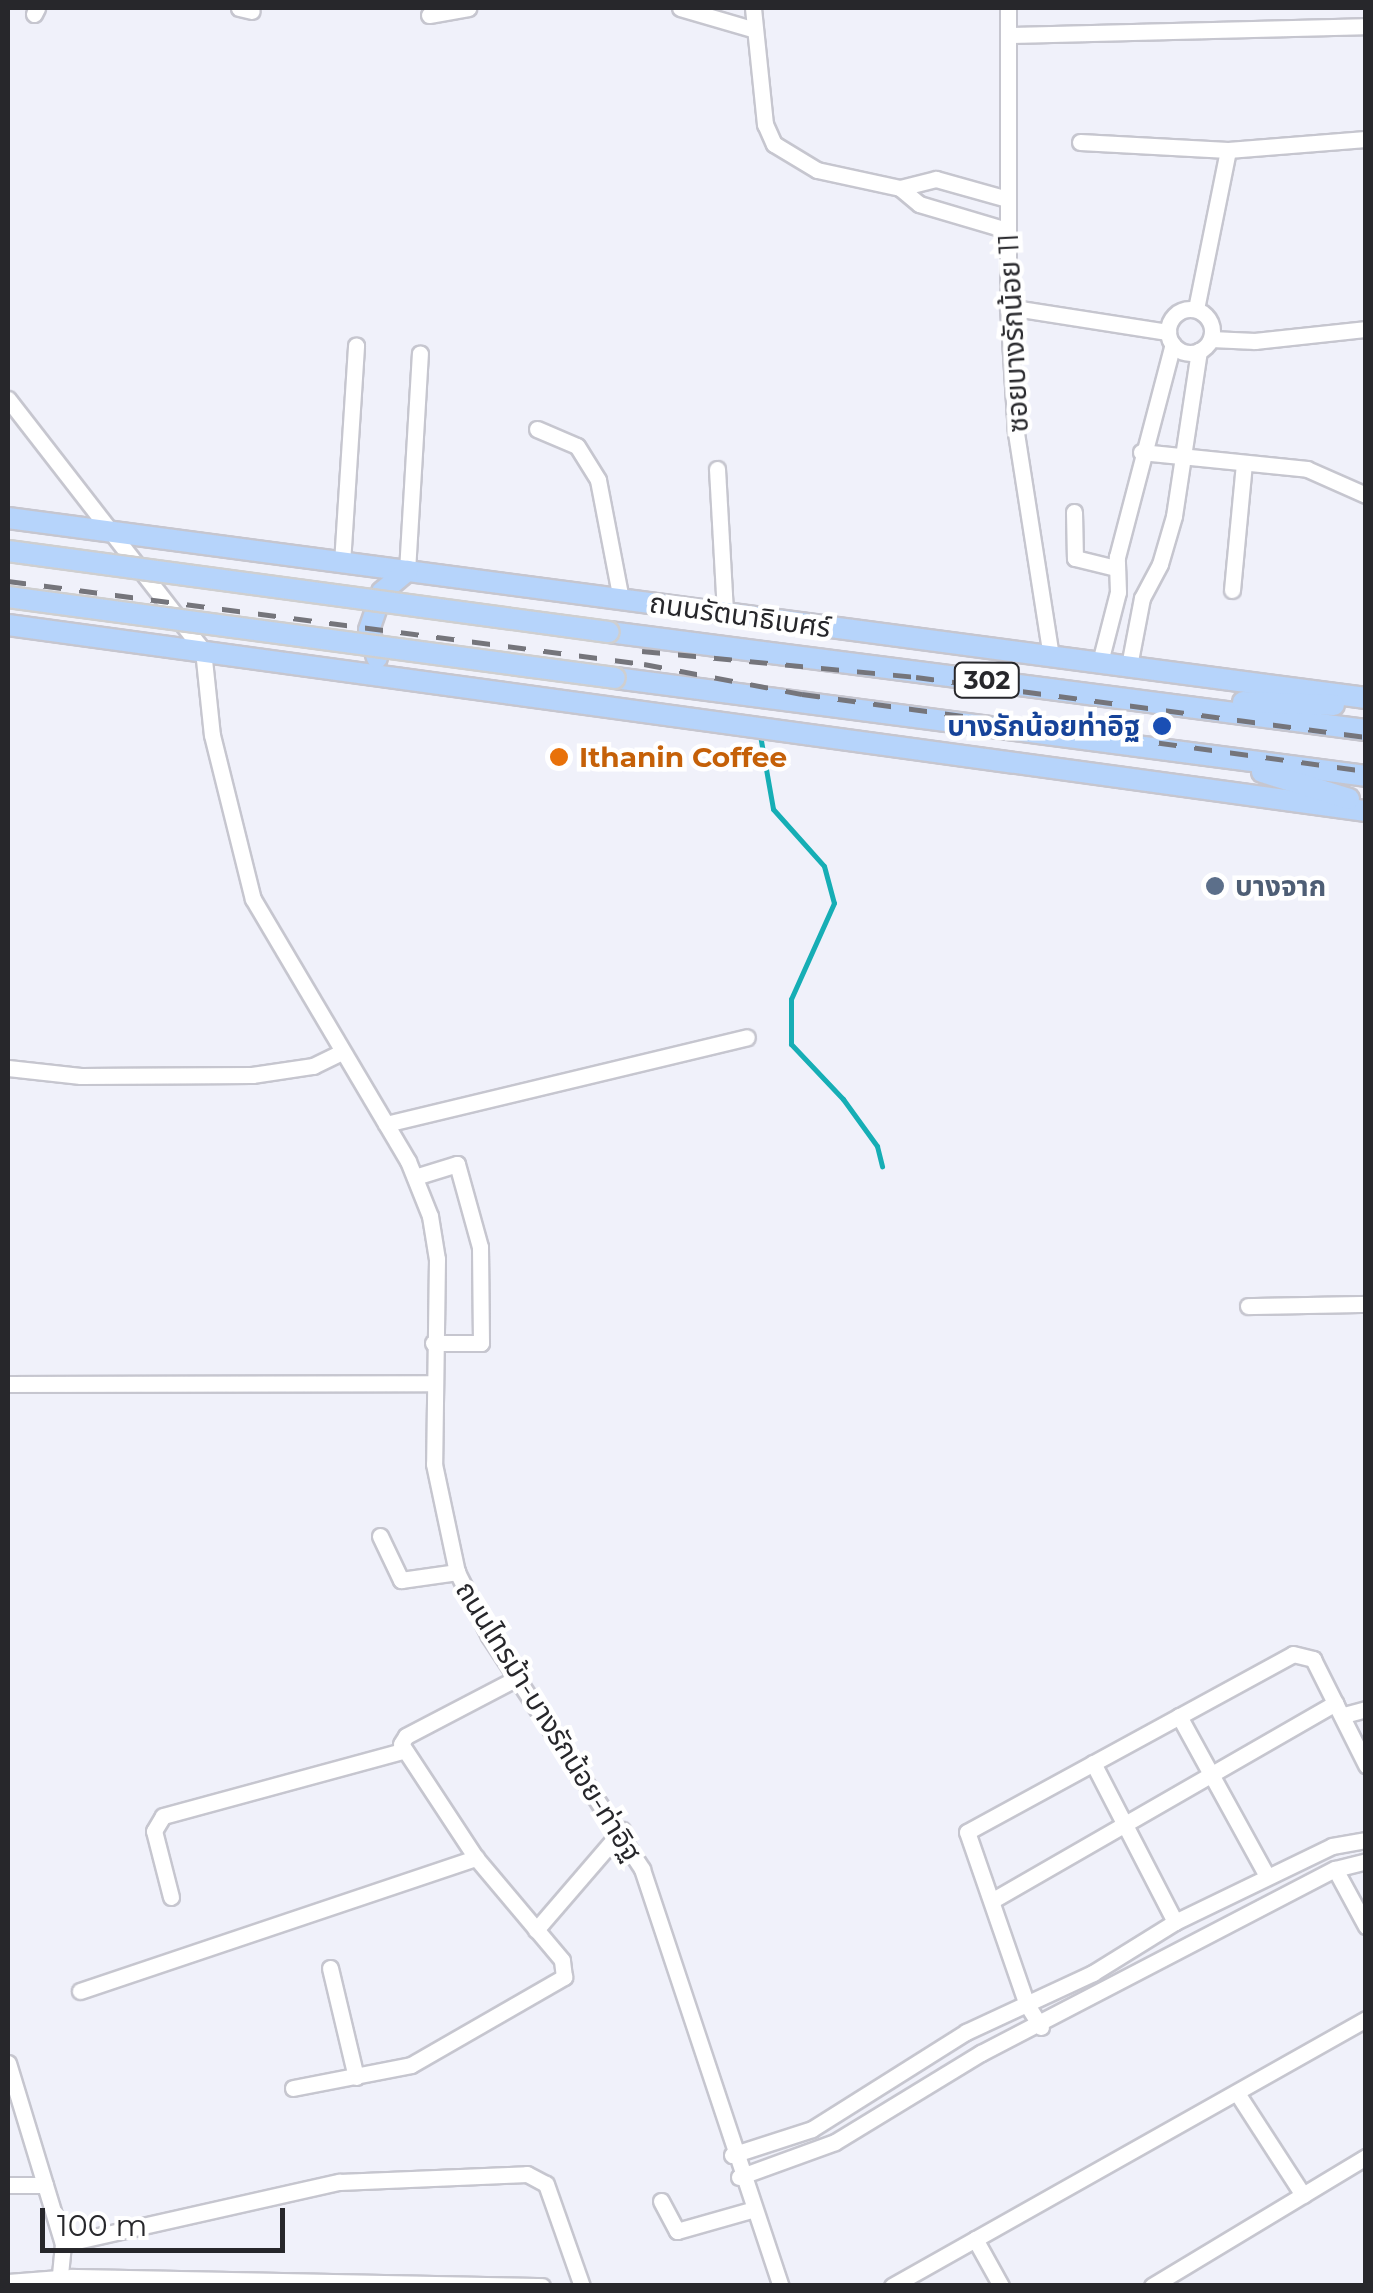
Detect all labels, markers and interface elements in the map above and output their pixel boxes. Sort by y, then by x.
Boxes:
street label: ซอยบางรักน้อย 11 [991,233,1035,433]
street label: ถนนรัตนาธิเบศร์ [647,586,833,644]
road number: 302 [952,660,1022,700]
place label: บางรักน้อยท่าอิฐ [947,709,1140,743]
marker: บางรักน้อยท่าอิฐ [1149,713,1175,739]
place label: Ithanin Coffee [579,740,787,774]
marker: Ithanin Coffee [548,746,570,768]
place label: บางจาก [1235,869,1326,903]
marker: บางจาก [1204,875,1226,897]
street label: ถนนไทรม้า-บางรักน้อย-ท่าอิฐ [449,1575,649,1867]
scale bar [45,2188,290,2250]
text: 100 m [57,2207,147,2244]

